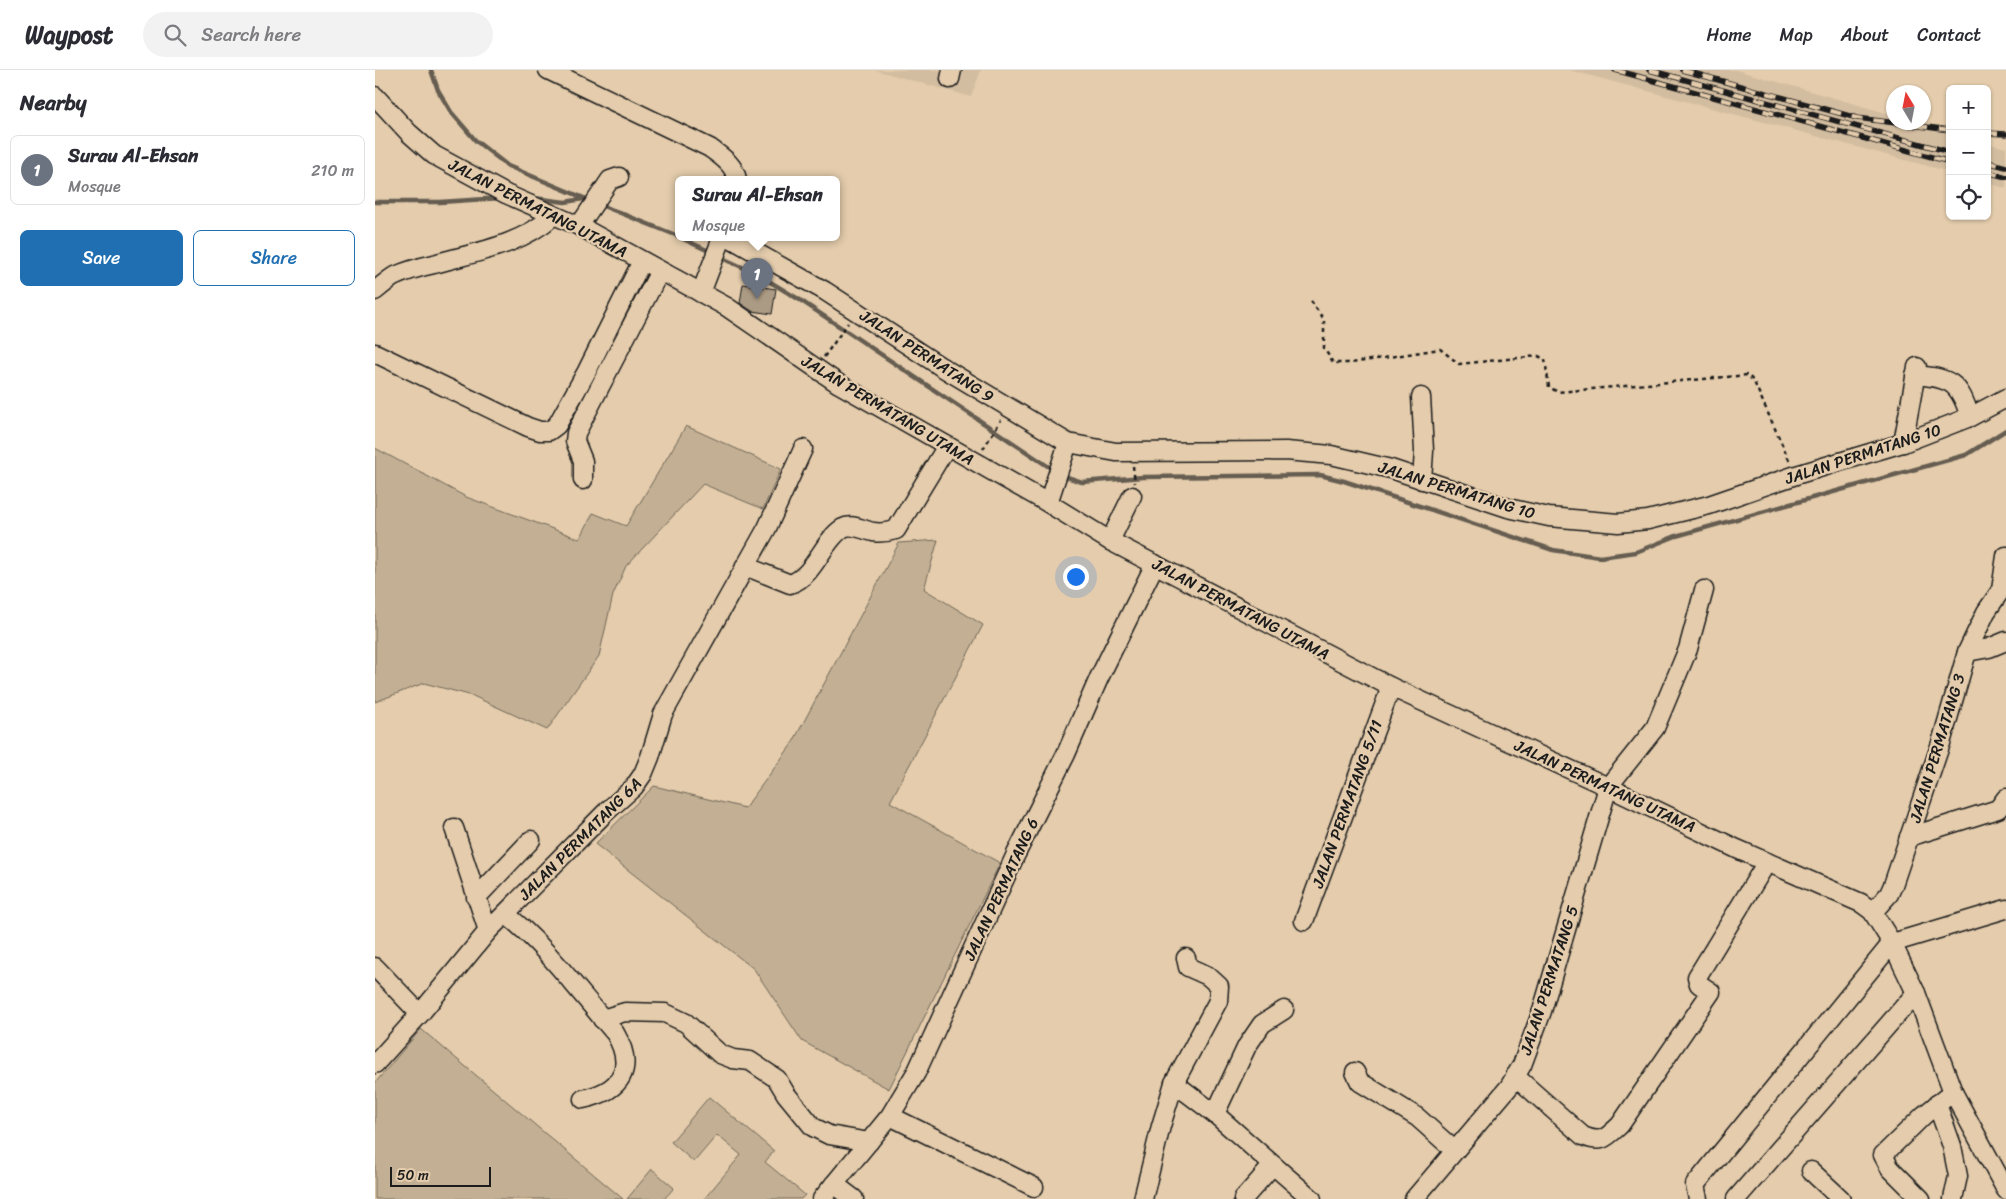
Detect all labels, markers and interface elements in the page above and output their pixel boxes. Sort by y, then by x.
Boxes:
search box [143,12,493,57]
text: Waypost [25,14,113,56]
text: Search here [201,18,301,51]
text: Home [1707,19,1752,51]
text: Map [1780,19,1813,51]
text: About [1841,19,1889,51]
text: Contact [1917,19,1981,51]
icon: search [161,21,189,49]
text: Nearby [20,84,86,122]
north arrow [1886,85,1931,130]
map controls [1946,85,1991,220]
button: + [1946,85,1991,130]
button: − [1946,130,1991,175]
text: Surau Al-Ehsan [68,139,198,172]
street label: JALAN PERMATANG UTAMA [443,150,633,266]
text: 1 [34,156,40,185]
text: 210 m [311,156,354,185]
text: Mosque [68,172,121,201]
button: locate [1946,175,1991,220]
popup [675,176,840,241]
text: Surau Al-Ehsan [692,178,823,211]
text: Mosque [692,211,745,240]
button: Save [20,230,183,286]
button: Share [193,230,355,286]
pin: 1 [741,258,773,299]
street label: JALAN PERMATANG 9 [853,301,1000,411]
street label: JALAN PERMATANG UTAMA [795,346,980,473]
street label: JALAN PERMATANG 10 [1780,415,1945,493]
street label: JALAN PERMATANG 10 [1374,452,1539,528]
street label: JALAN PERMATANG UTAMA [1146,549,1335,668]
your location [1063,564,1089,590]
street label: JALAN PERMATANG 3 [1900,670,1974,827]
street label: JALAN PERMATANG 5/11 [1303,716,1391,893]
street label: JALAN PERMATANG UTAMA [1509,731,1701,841]
street label: JALAN PERMATANG 6A [511,770,649,908]
street label: JALAN PERMATANG 6 [955,813,1047,966]
street label: JALAN PERMATANG 5 [1511,901,1587,1059]
text: 50 m [397,1163,429,1188]
scale bar [390,1164,491,1187]

